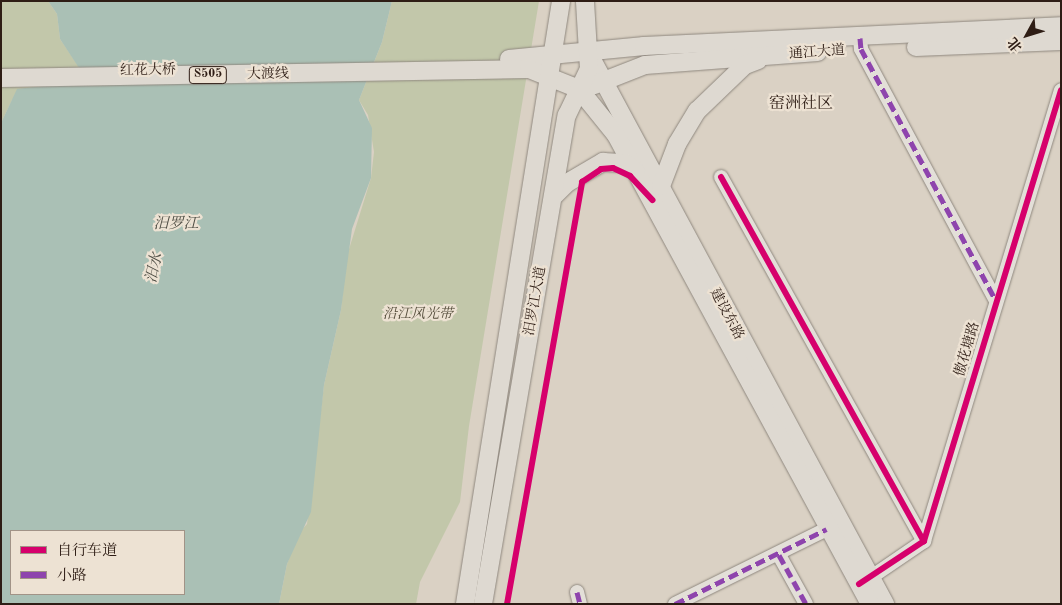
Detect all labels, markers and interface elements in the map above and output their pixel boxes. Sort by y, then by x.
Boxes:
north arrow [1002,10,1052,60]
text: 北 [1005,35,1025,54]
street label: 通江大道 [788,42,846,62]
street label: 红花大桥 [120,61,176,79]
street label: 大渡线 [247,65,289,83]
road number: S505 [188,66,228,84]
district label: 窑洲社区 [769,94,833,114]
water label: 汨罗江 [154,216,198,234]
water label: 汨水 [143,251,167,285]
street label: 汨罗江大道 [521,265,549,337]
street label: 建设东路 [706,285,748,343]
park label: 沿江风光带 [383,306,453,322]
street label: 傲花塘路 [951,320,983,378]
legend [10,530,185,595]
text: 自行车道 [57,544,117,559]
text: 小路 [57,569,87,584]

